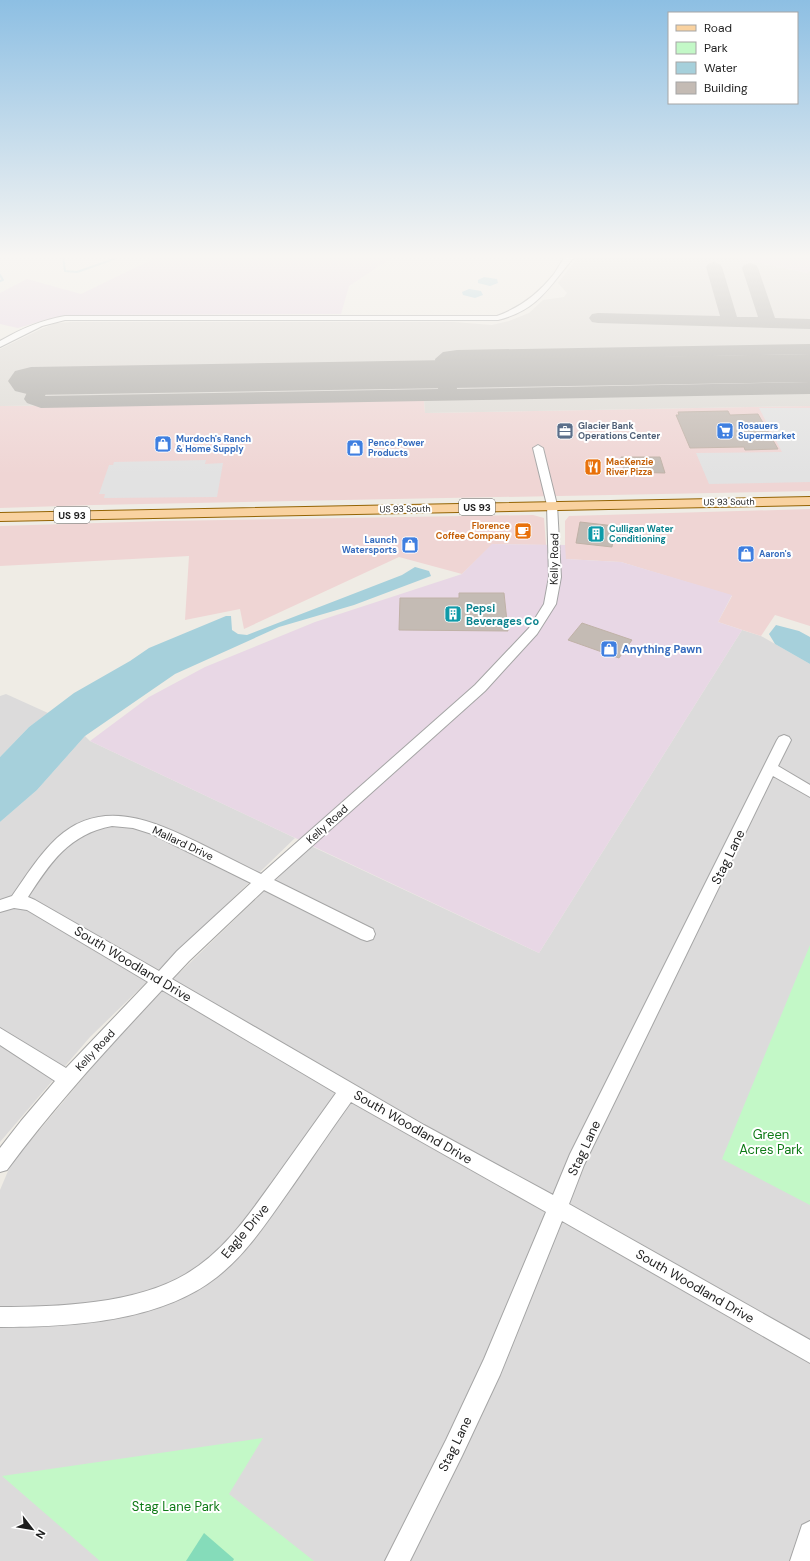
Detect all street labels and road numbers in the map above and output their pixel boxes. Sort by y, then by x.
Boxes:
street label: US 93 South [703,496,755,508]
road number: US 93 [459,499,495,515]
street label: US 93 South [379,503,431,515]
road number: US 93 [54,507,90,523]
street label: Kelly Road [547,533,561,585]
street label: Kelly Road [303,801,351,847]
street label: Mallard Drive [150,823,216,863]
street label: Stag Lane [707,827,749,887]
street label: South Woodland Drive [71,922,195,1006]
street label: Kelly Road [72,1026,118,1074]
street label: South Woodland Drive [351,1086,475,1168]
street label: Stag Lane [564,1118,604,1178]
street label: Eagle Drive [217,1200,273,1262]
street label: South Woodland Drive [633,1245,757,1327]
street label: Stag Lane [434,1414,476,1474]

